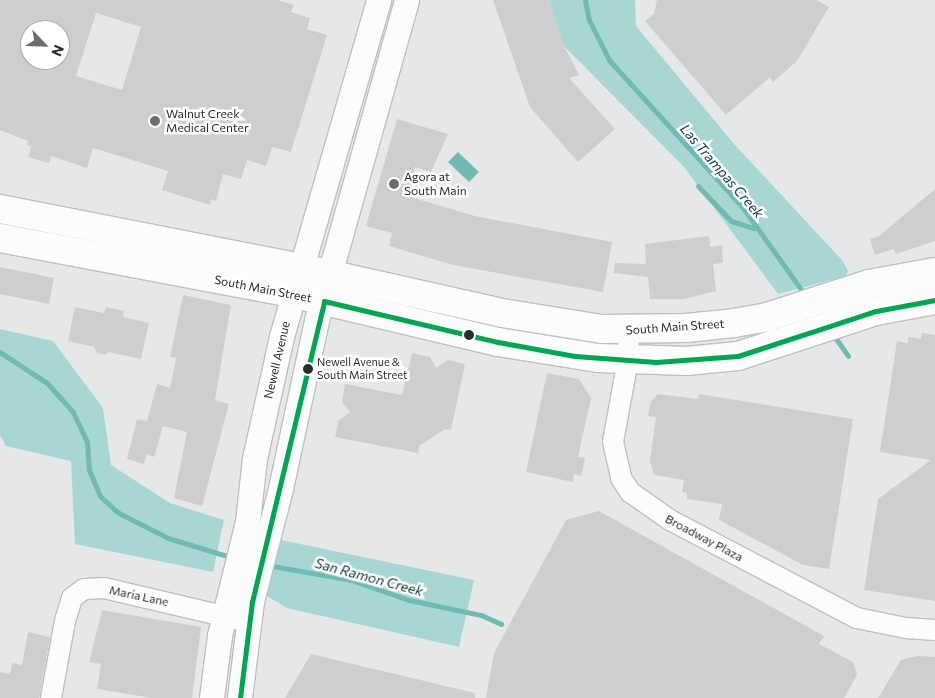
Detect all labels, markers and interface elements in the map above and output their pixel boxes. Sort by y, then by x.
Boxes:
north arrow [20,20,70,70]
text: N [48,43,68,59]
place label: Walnut Creek Medical Center [166,107,249,135]
marker: Walnut Creek Medical Center [148,114,162,128]
water label: Las Trampas Creek [677,121,767,221]
place label: Agora at South Main [404,170,467,198]
marker: Agora at South Main [388,178,400,190]
street label: South Main Street [213,273,313,305]
street label: South Main Street [625,316,725,338]
street label: Newell Avenue [261,320,293,400]
unlabelled marker [464,330,474,340]
place label: Newell Avenue & South Main Street [317,356,408,382]
marker: Newell Avenue & South Main Street [303,364,313,374]
street label: Broadway Plaza [663,511,745,565]
water label: San Ramon Creek [313,554,425,600]
street label: Maria Lane [108,583,170,609]

